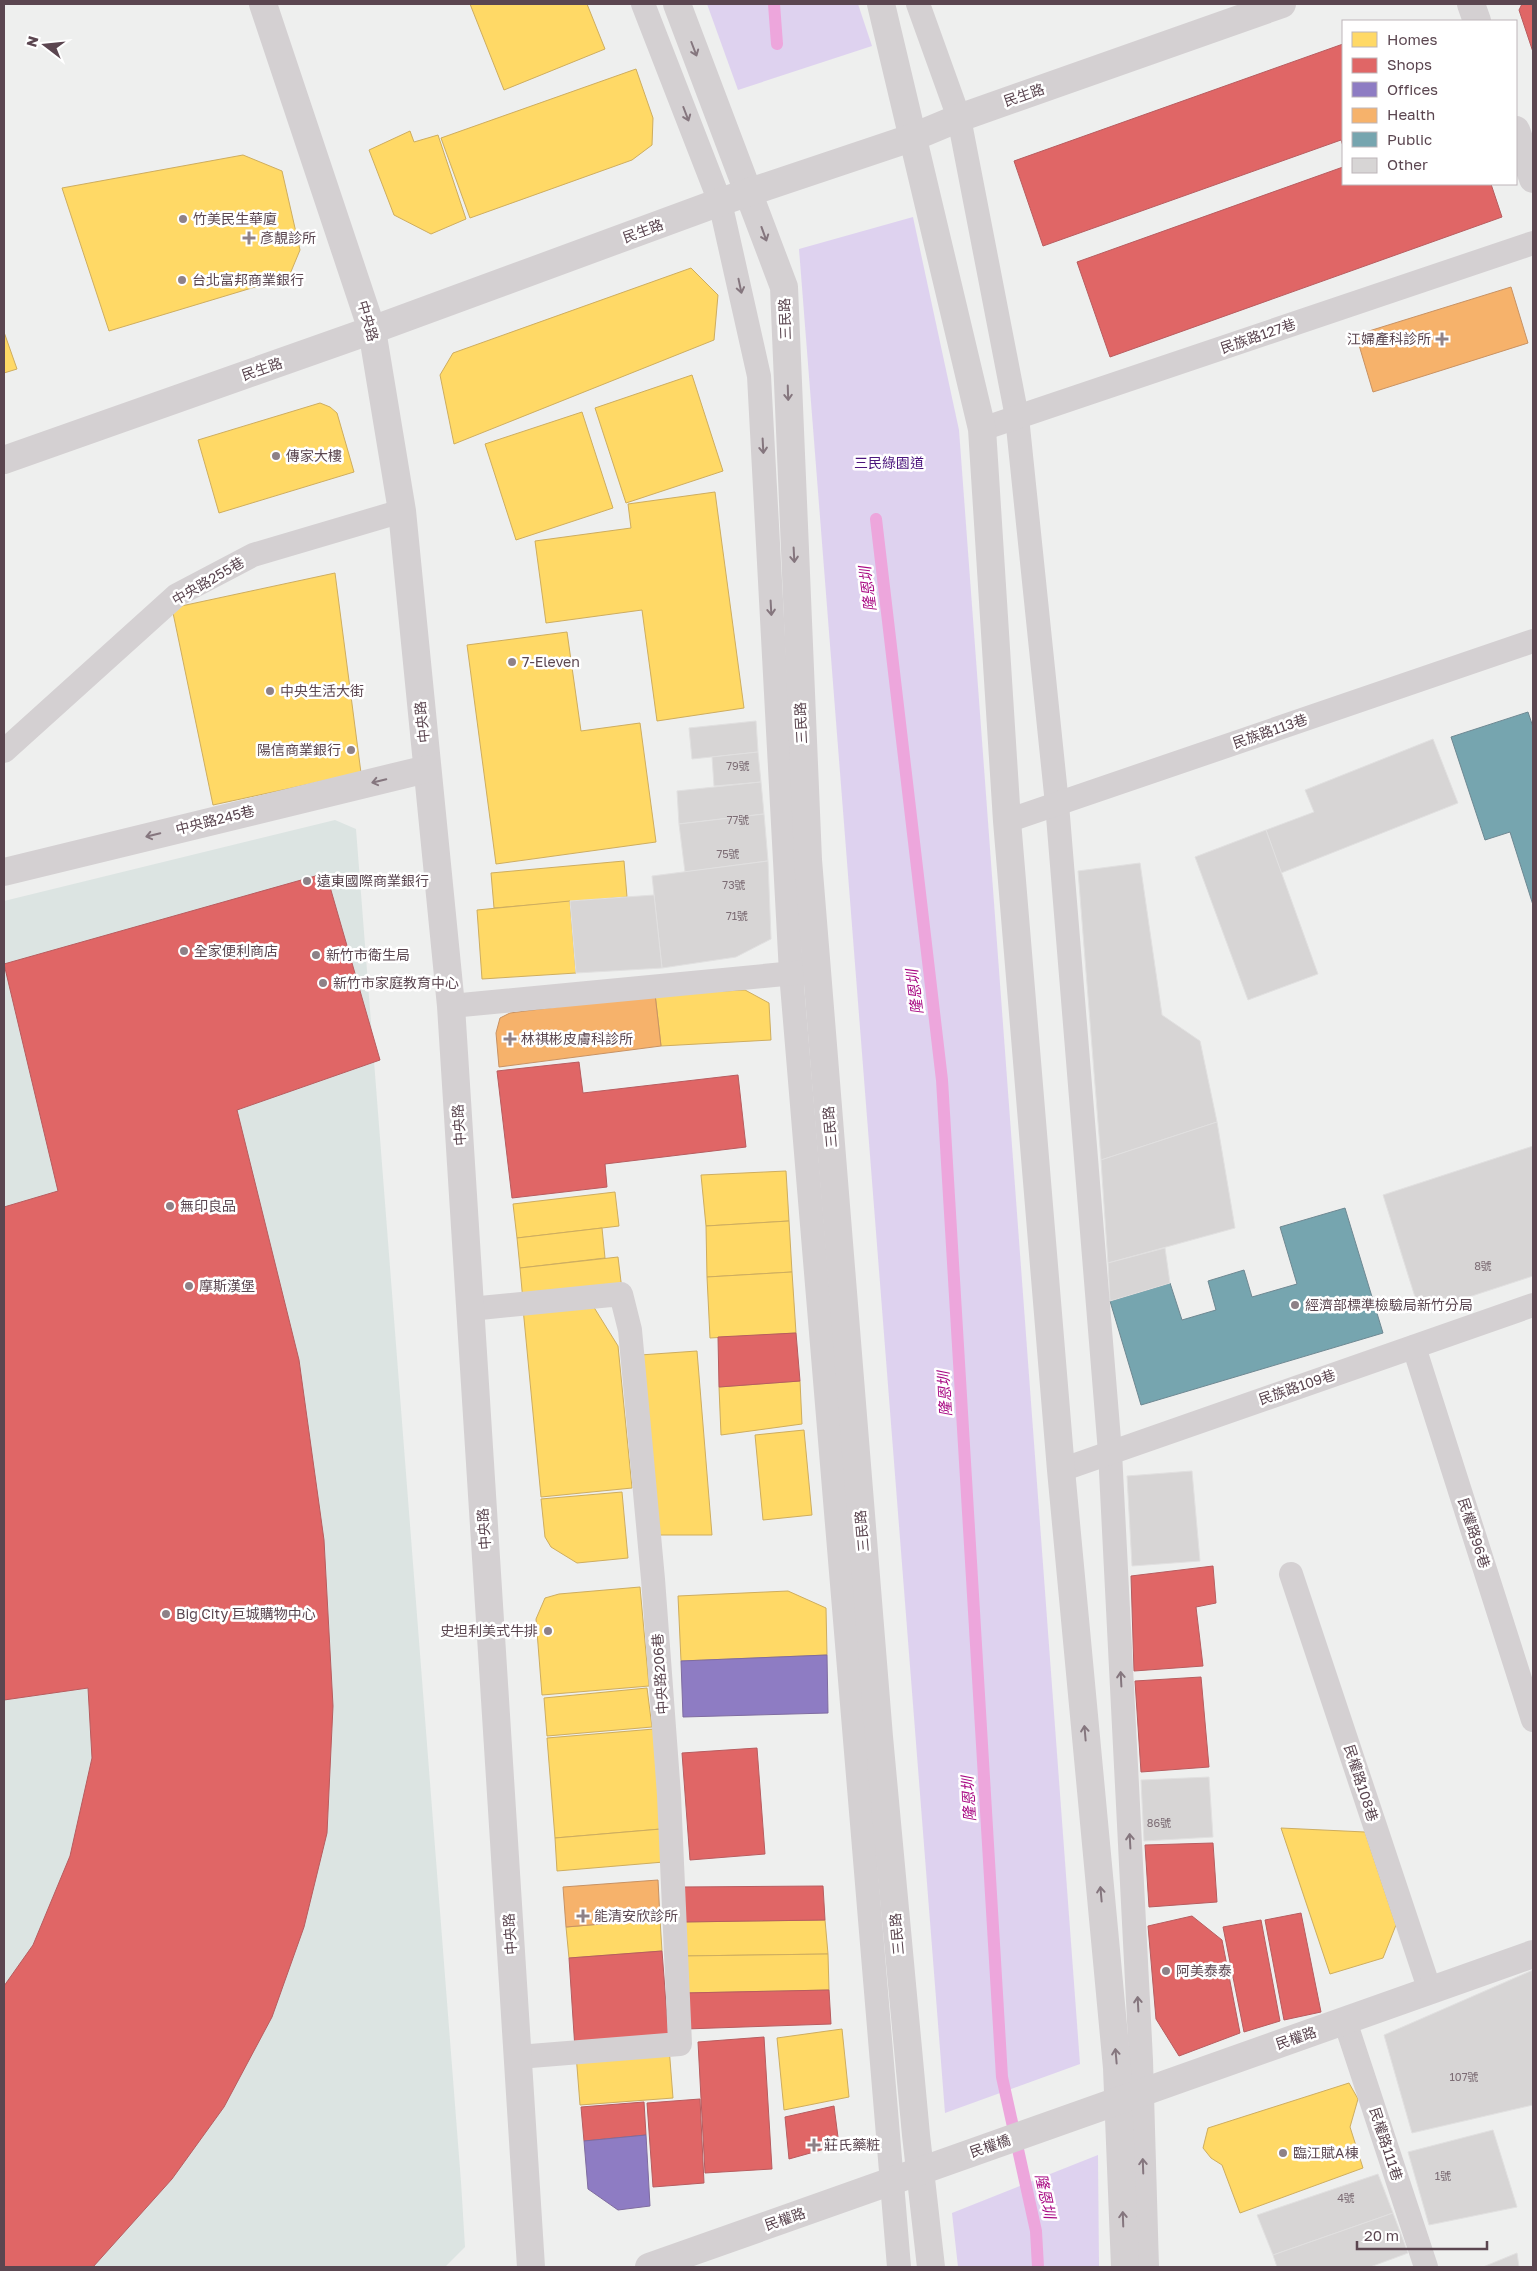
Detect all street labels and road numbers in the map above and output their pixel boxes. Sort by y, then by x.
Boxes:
street label: 民生路 [1001,80,1046,109]
street label: 民生路 [620,215,665,246]
street label: 中央路 [355,298,382,343]
street label: 三民路 [775,298,794,340]
street label: 民族路127巷 [1218,315,1298,356]
street label: 民生路 [239,354,284,383]
street label: 中央路255巷 [169,553,247,608]
street label: 中央路 [411,700,432,744]
street label: 三民路 [791,702,810,744]
street label: 民族路113巷 [1230,710,1309,751]
street label: 中央路245巷 [174,801,256,838]
street label: 中央路 [449,1103,468,1147]
street label: 三民路 [819,1105,840,1149]
street label: 民族路109巷 [1256,1365,1337,1408]
street label: 民權路96巷 [1455,1496,1494,1570]
street label: 中央路 [474,1507,493,1551]
street label: 三民路 [851,1509,872,1553]
street label: 中央路206巷 [648,1633,671,1715]
street label: 民權路108巷 [1341,1742,1382,1824]
street label: 中央路 [500,1912,519,1956]
street label: 三民路 [886,1912,907,1956]
street label: 民權路 [1273,2023,1318,2052]
street label: 民權路111巷 [1367,2105,1406,2183]
street label: 民權橋 [967,2131,1012,2160]
street label: 民權路 [762,2204,807,2233]

